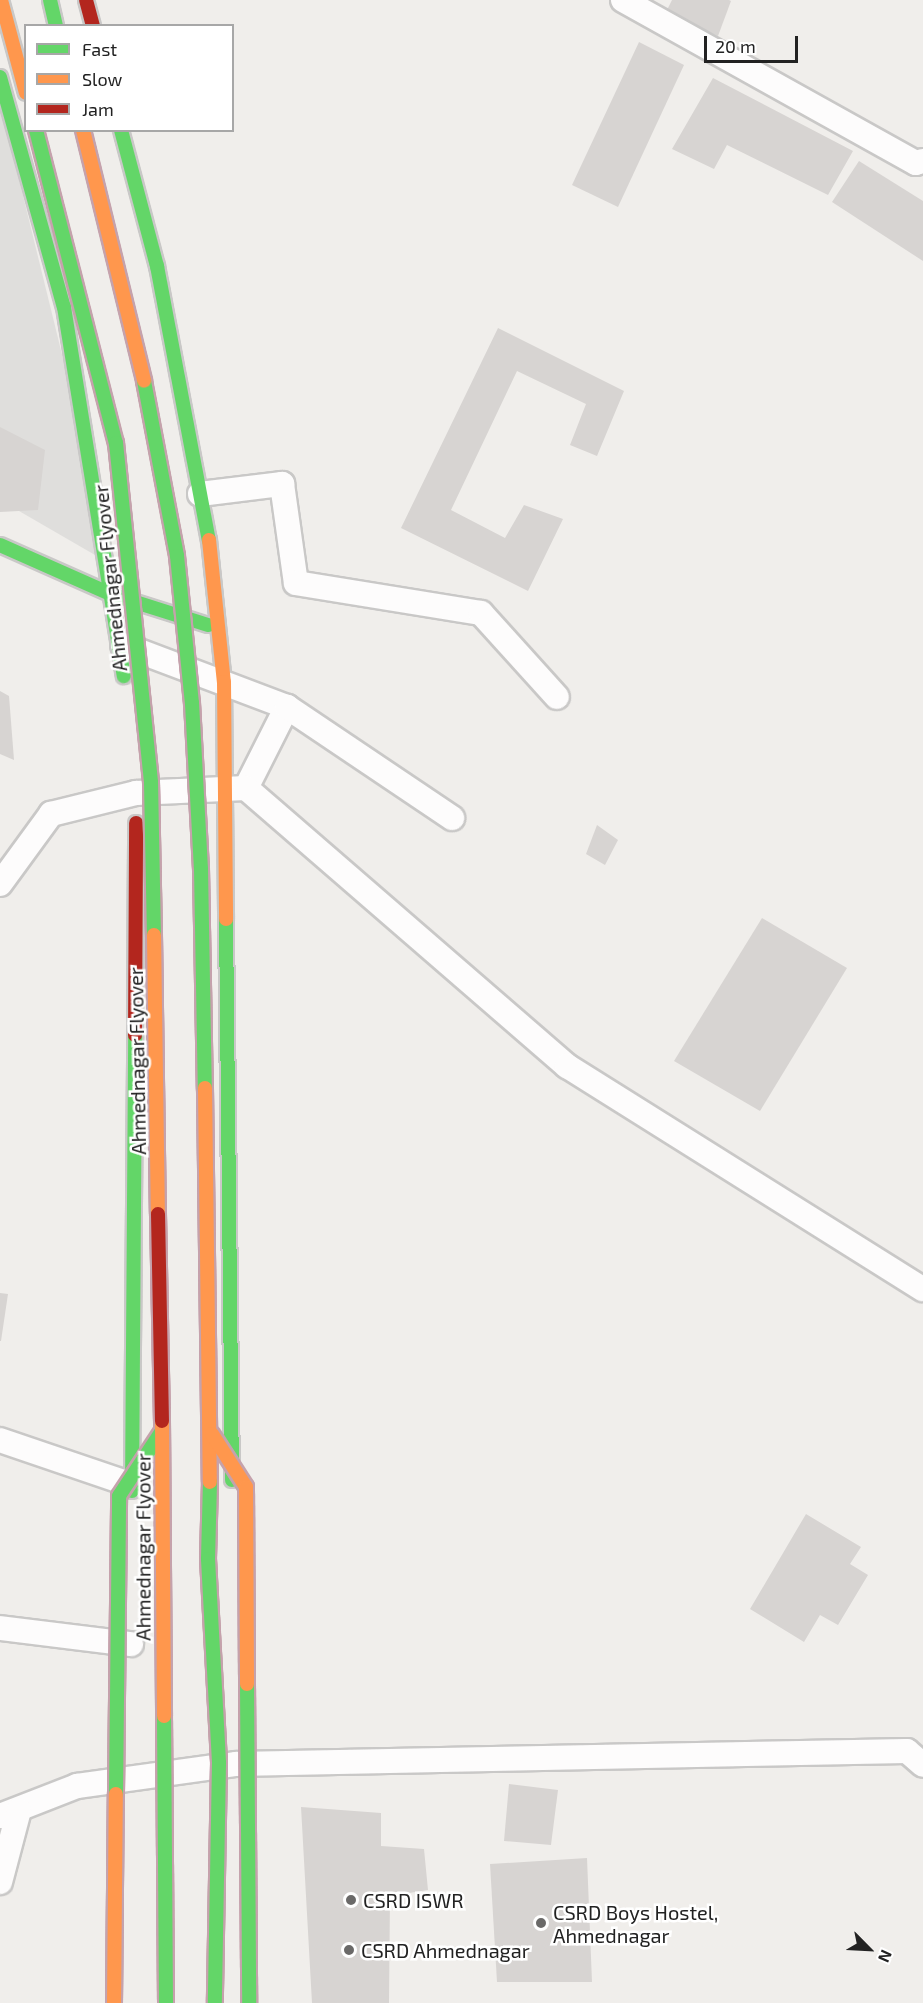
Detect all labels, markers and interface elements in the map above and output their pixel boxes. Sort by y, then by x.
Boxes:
legend [24,24,234,132]
scale bar [707,24,802,62]
text: 20 m [715,35,756,57]
text: Fast [82,38,117,60]
text: Slow [82,68,122,90]
text: Jam [82,98,114,120]
street label: Ahmednagar Flyover [88,483,132,673]
street label: Ahmednagar Flyover [123,967,151,1155]
street label: Ahmednagar Flyover [131,1453,155,1641]
place label: CSRD ISWR [363,1888,463,1912]
marker: CSRD ISWR [344,1893,358,1907]
place label: CSRD Boys Hostel, Ahmednagar [553,1900,718,1947]
marker: CSRD Boys Hostel, Ahmednagar [534,1916,548,1930]
north arrow [839,1919,899,1979]
place label: CSRD Ahmednagar [361,1938,530,1962]
marker: CSRD Ahmednagar [342,1943,356,1957]
text: N [875,1947,897,1966]

